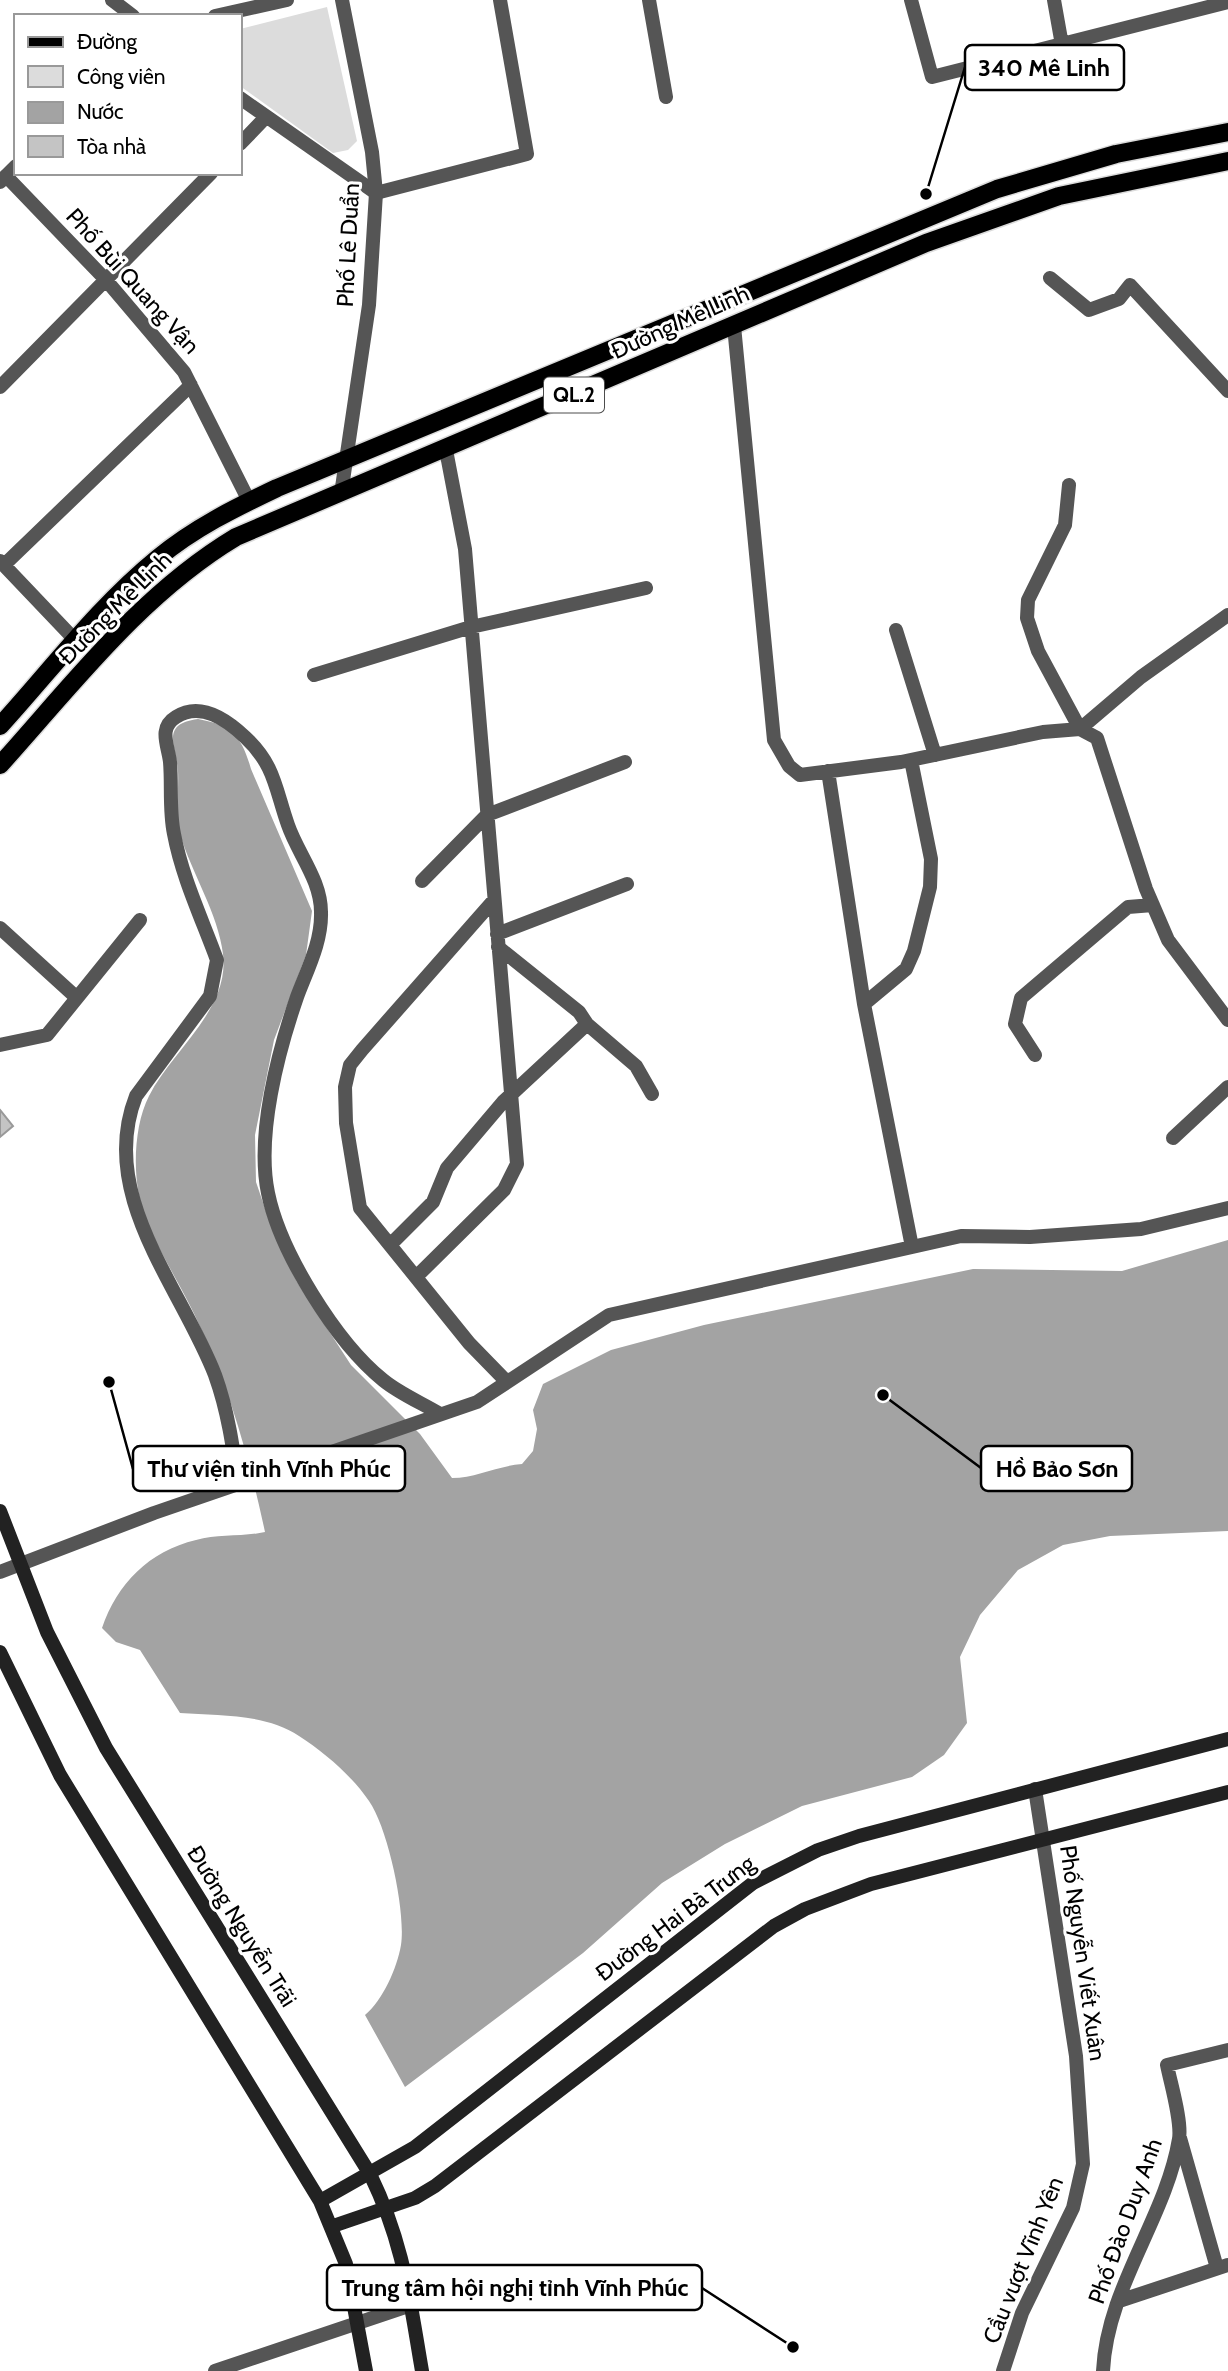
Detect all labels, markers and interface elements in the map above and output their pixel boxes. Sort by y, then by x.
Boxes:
legend [14,14,242,175]
text: Đường [77,29,138,54]
callout: 340 Mê Linh [965,45,1124,90]
text: 340 Mê Linh [978,53,1110,82]
text: Công viên [77,64,165,89]
text: Nước [77,99,124,124]
text: Tòa nhà [77,134,146,159]
street label: Phố Lê Duẩn [331,182,365,308]
street label: Phố Bùi Quang Vận [60,202,206,360]
street label: Đường Mê Linh [607,279,753,365]
road number: QL.2 [544,378,604,412]
street label: Đường Mê Linh [53,546,177,670]
callout: Thư viện tỉnh Vĩnh Phúc [133,1446,405,1491]
callout: Hồ Bảo Sơn [981,1446,1132,1491]
text: Thư viện tỉnh Vĩnh Phúc [147,1454,391,1483]
text: Hồ Bảo Sơn [995,1454,1119,1483]
street label: Đường Nguyễn Trãi [181,1840,303,2012]
street label: Phố Nguyễn Viết Xuân [1054,1843,1112,2063]
street label: Đường Hai Bà Trưng [590,1849,760,1987]
street label: Phố Đào Duy Anh [1082,2135,1168,2307]
street label: Cầu vượt Vĩnh Yên [977,2173,1069,2347]
callout: Trung tâm hội nghị tỉnh Vĩnh Phúc [327,2265,702,2310]
text: Trung tâm hội nghị tỉnh Vĩnh Phúc [341,2273,689,2302]

